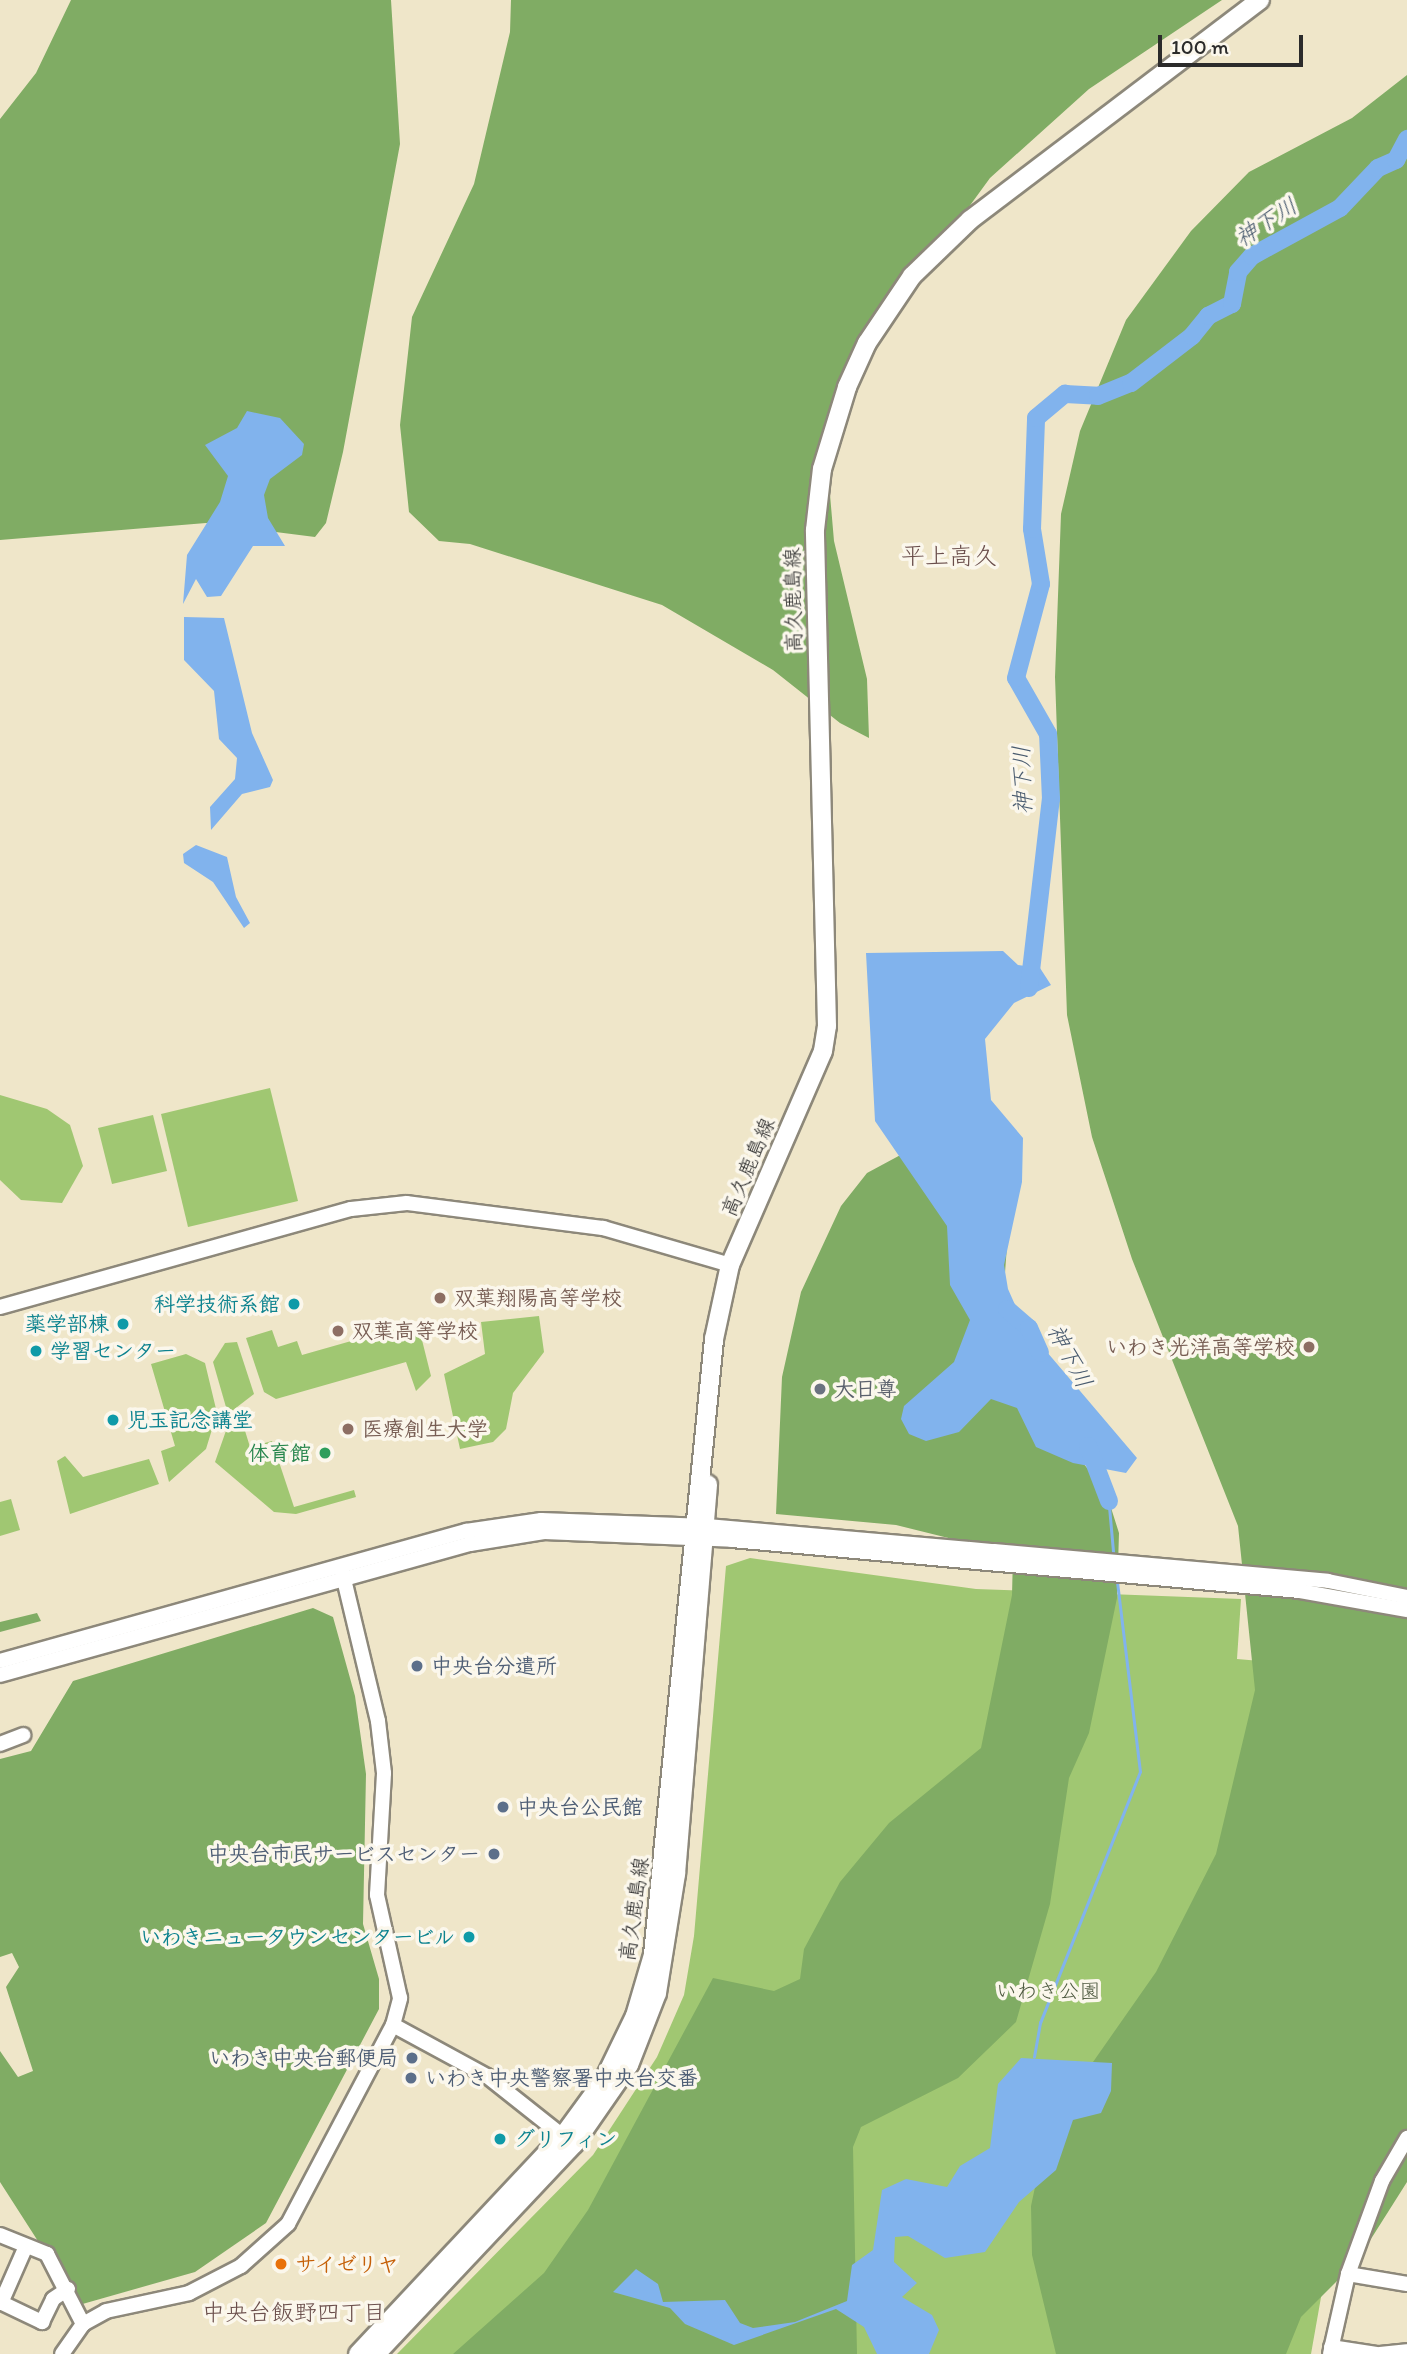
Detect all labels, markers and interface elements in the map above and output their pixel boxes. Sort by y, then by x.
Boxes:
scale bar [1162,21,1307,65]
text: 100 m [1171,34,1229,59]
water label: 神下川 [1230,192,1302,252]
district label: 平上高久 [901,542,997,570]
street label: 高久鹿島線 [779,547,807,653]
water label: 神下川 [1007,745,1037,815]
street label: 高久鹿島線 [716,1114,780,1220]
place label: 双葉翔陽高等学校 [454,1285,622,1311]
marker: 双葉翔陽高等学校 [432,1290,448,1306]
place label: 科学技術系館 [154,1291,280,1317]
marker: 科学技術系館 [286,1296,302,1312]
place label: 薬学部棟 [25,1311,109,1337]
marker: 薬学部棟 [115,1316,131,1332]
place label: 双葉高等学校 [352,1318,478,1344]
water label: 神下川 [1042,1319,1098,1393]
marker: 双葉高等学校 [330,1323,346,1339]
place label: いわき光洋高等学校 [1106,1334,1295,1360]
place label: 学習センター [50,1338,176,1364]
marker: いわき光洋高等学校 [1301,1339,1317,1355]
marker: 学習センター [28,1343,44,1359]
place label: 大日尊 [834,1376,897,1402]
marker: 大日尊 [812,1381,828,1397]
place label: 児玉記念講堂 [127,1407,253,1433]
marker: 児玉記念講堂 [105,1412,121,1428]
place label: 医療創生大学 [362,1416,488,1442]
marker: 医療創生大学 [340,1421,356,1437]
place label: 体育館 [248,1440,311,1466]
marker: 体育館 [317,1445,333,1461]
place label: 中央台分遣所 [431,1653,557,1679]
marker: 中央台分遣所 [409,1658,425,1674]
place label: 中央台公民館 [517,1794,643,1820]
marker: 中央台公民館 [495,1799,511,1815]
place label: 中央台市民サービスセンター [207,1841,480,1867]
marker: 中央台市民サービスセンター [486,1846,502,1862]
street label: 高久鹿島線 [614,1855,654,1963]
place label: いわきニュータウンセンタービル [140,1924,455,1950]
marker: いわきニュータウンセンタービル [461,1929,477,1945]
park label: いわき公園 [996,1978,1100,2004]
place label: いわき中央台郵便局 [209,2045,398,2071]
marker: いわき中央台郵便局 [404,2050,420,2066]
place label: いわき中央警察署中央台交番 [425,2065,698,2091]
marker: いわき中央警察署中央台交番 [403,2070,419,2086]
place label: グリフィン [514,2126,619,2152]
marker: グリフィン [492,2131,508,2147]
place label: サイゼリヤ [295,2251,400,2277]
marker: サイゼリヤ [273,2256,289,2272]
district label: 中央台飯野四丁目 [202,2298,386,2326]

